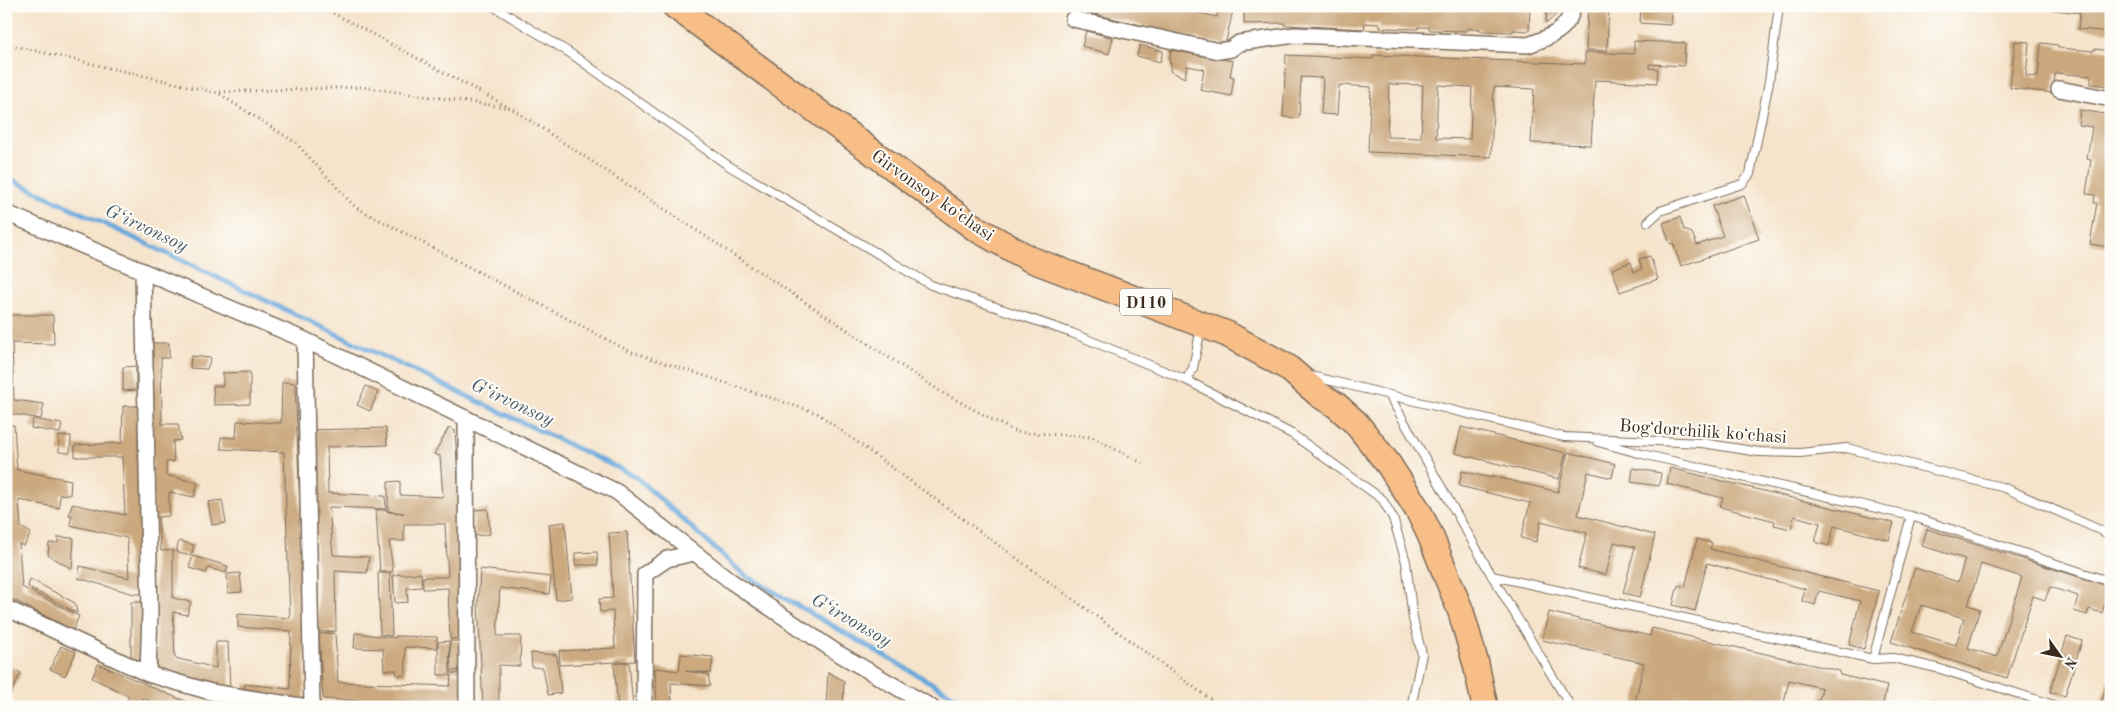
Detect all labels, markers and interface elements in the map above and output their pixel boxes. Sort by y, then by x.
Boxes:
street label: Girvonsoy koʻchasi [868,147,997,245]
water label: G‘irvonsoy [102,201,191,257]
road number: D110 [1120,288,1172,316]
water label: G‘irvonsoy [468,375,557,431]
street label: Bogʻdorchilik koʻchasi [1618,417,1788,447]
water label: G‘irvonsoy [807,590,895,652]
north arrow [2034,630,2084,680]
text: N [2061,654,2079,671]

